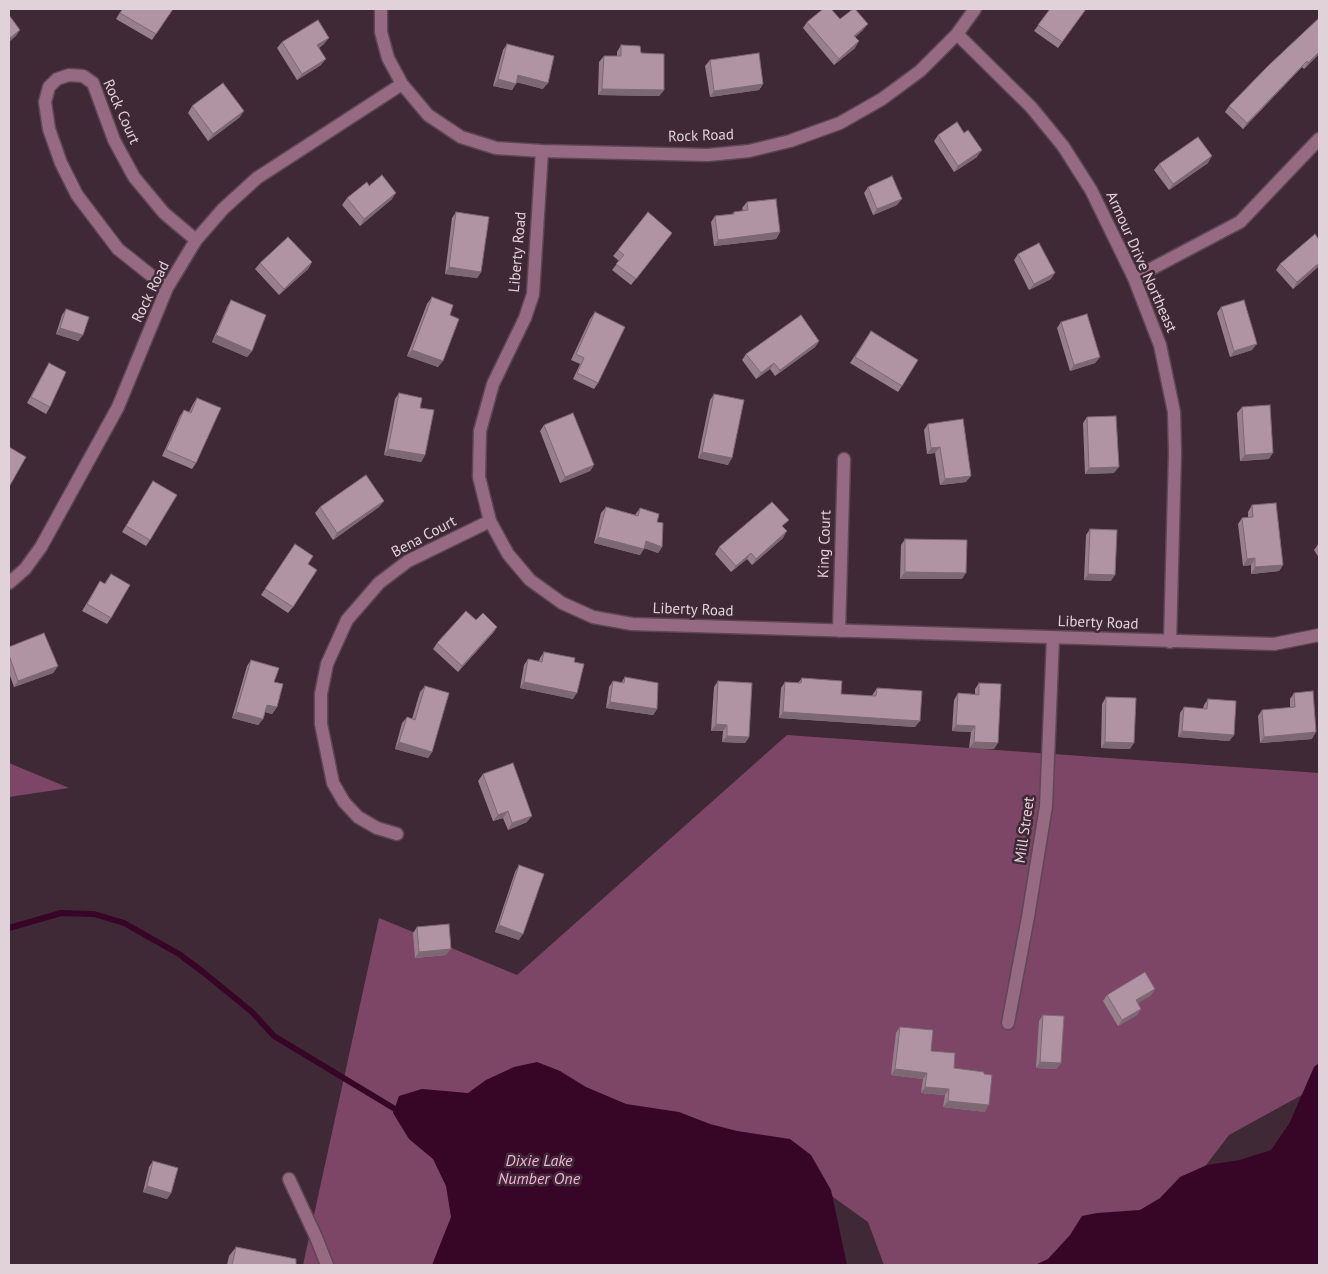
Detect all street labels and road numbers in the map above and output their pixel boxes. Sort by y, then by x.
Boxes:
street label: Rock Court [99,77,143,147]
street label: Rock Road [668,126,734,146]
street label: Armour Drive Northeast [1102,189,1180,335]
street label: Liberty Road [506,211,530,293]
street label: Rock Road [128,258,174,326]
street label: King Court [815,510,835,578]
street label: Bena Court [389,512,459,562]
street label: Liberty Road [652,600,734,620]
street label: Liberty Road [1057,613,1139,633]
street label: Mill Street [1011,796,1039,864]

